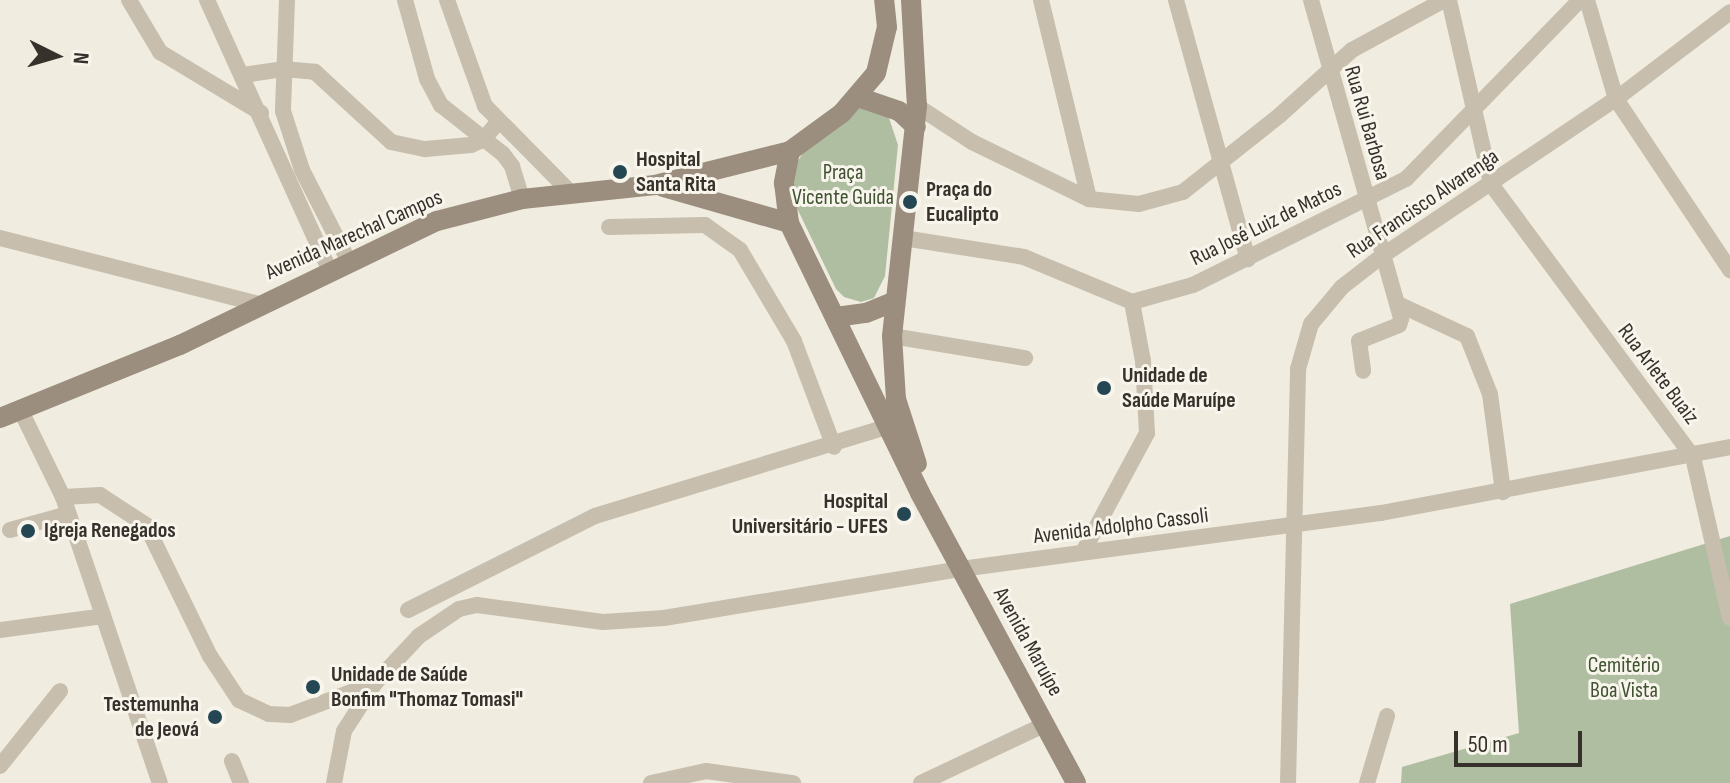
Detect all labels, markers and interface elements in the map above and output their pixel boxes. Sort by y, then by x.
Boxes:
north arrow [16,16,96,96]
text: N [66,51,94,65]
street label: Rua Rui Barbosa [1338,63,1396,183]
street label: Rua Francisco Alvarenga [1342,143,1504,265]
place label: Hospital Santa Rita [636,146,716,198]
park label: Praça Vicente Guida [792,159,894,210]
marker: Hospital Santa Rita [611,163,629,181]
place label: Praça do Eucalipto [926,176,999,228]
street label: Rua José Luiz de Matos [1186,176,1346,272]
street label: Avenida Marechal Campos [262,184,446,286]
marker: Praça do Eucalipto [901,193,919,211]
street label: Rua Arlete Buaiz [1612,319,1704,429]
place label: Unidade de Saúde Maruípe [1122,362,1236,414]
marker: Unidade de Saúde Maruípe [1093,377,1115,399]
place label: Hospital Universitário - UFES [732,488,888,540]
street label: Avenida Adolpho Cassoli [1032,502,1210,550]
marker: Hospital Universitário - UFES [895,505,913,523]
place label: Igreja Renegados [44,518,176,544]
marker: Igreja Renegados [19,522,37,540]
street label: Avenida Maruípe [987,583,1069,701]
park label: Cemitério Boa Vista [1588,652,1660,704]
place label: Unidade de Saúde Bonfim "Thomaz Tomasi" [331,661,523,712]
marker: Unidade de Saúde Bonfim "Thomaz Tomasi" [302,676,324,698]
place label: Testemunha de Jeová [104,691,199,742]
marker: Testemunha de Jeová [206,708,224,726]
scale bar [1458,715,1586,765]
text: 50 m [1468,730,1508,759]

